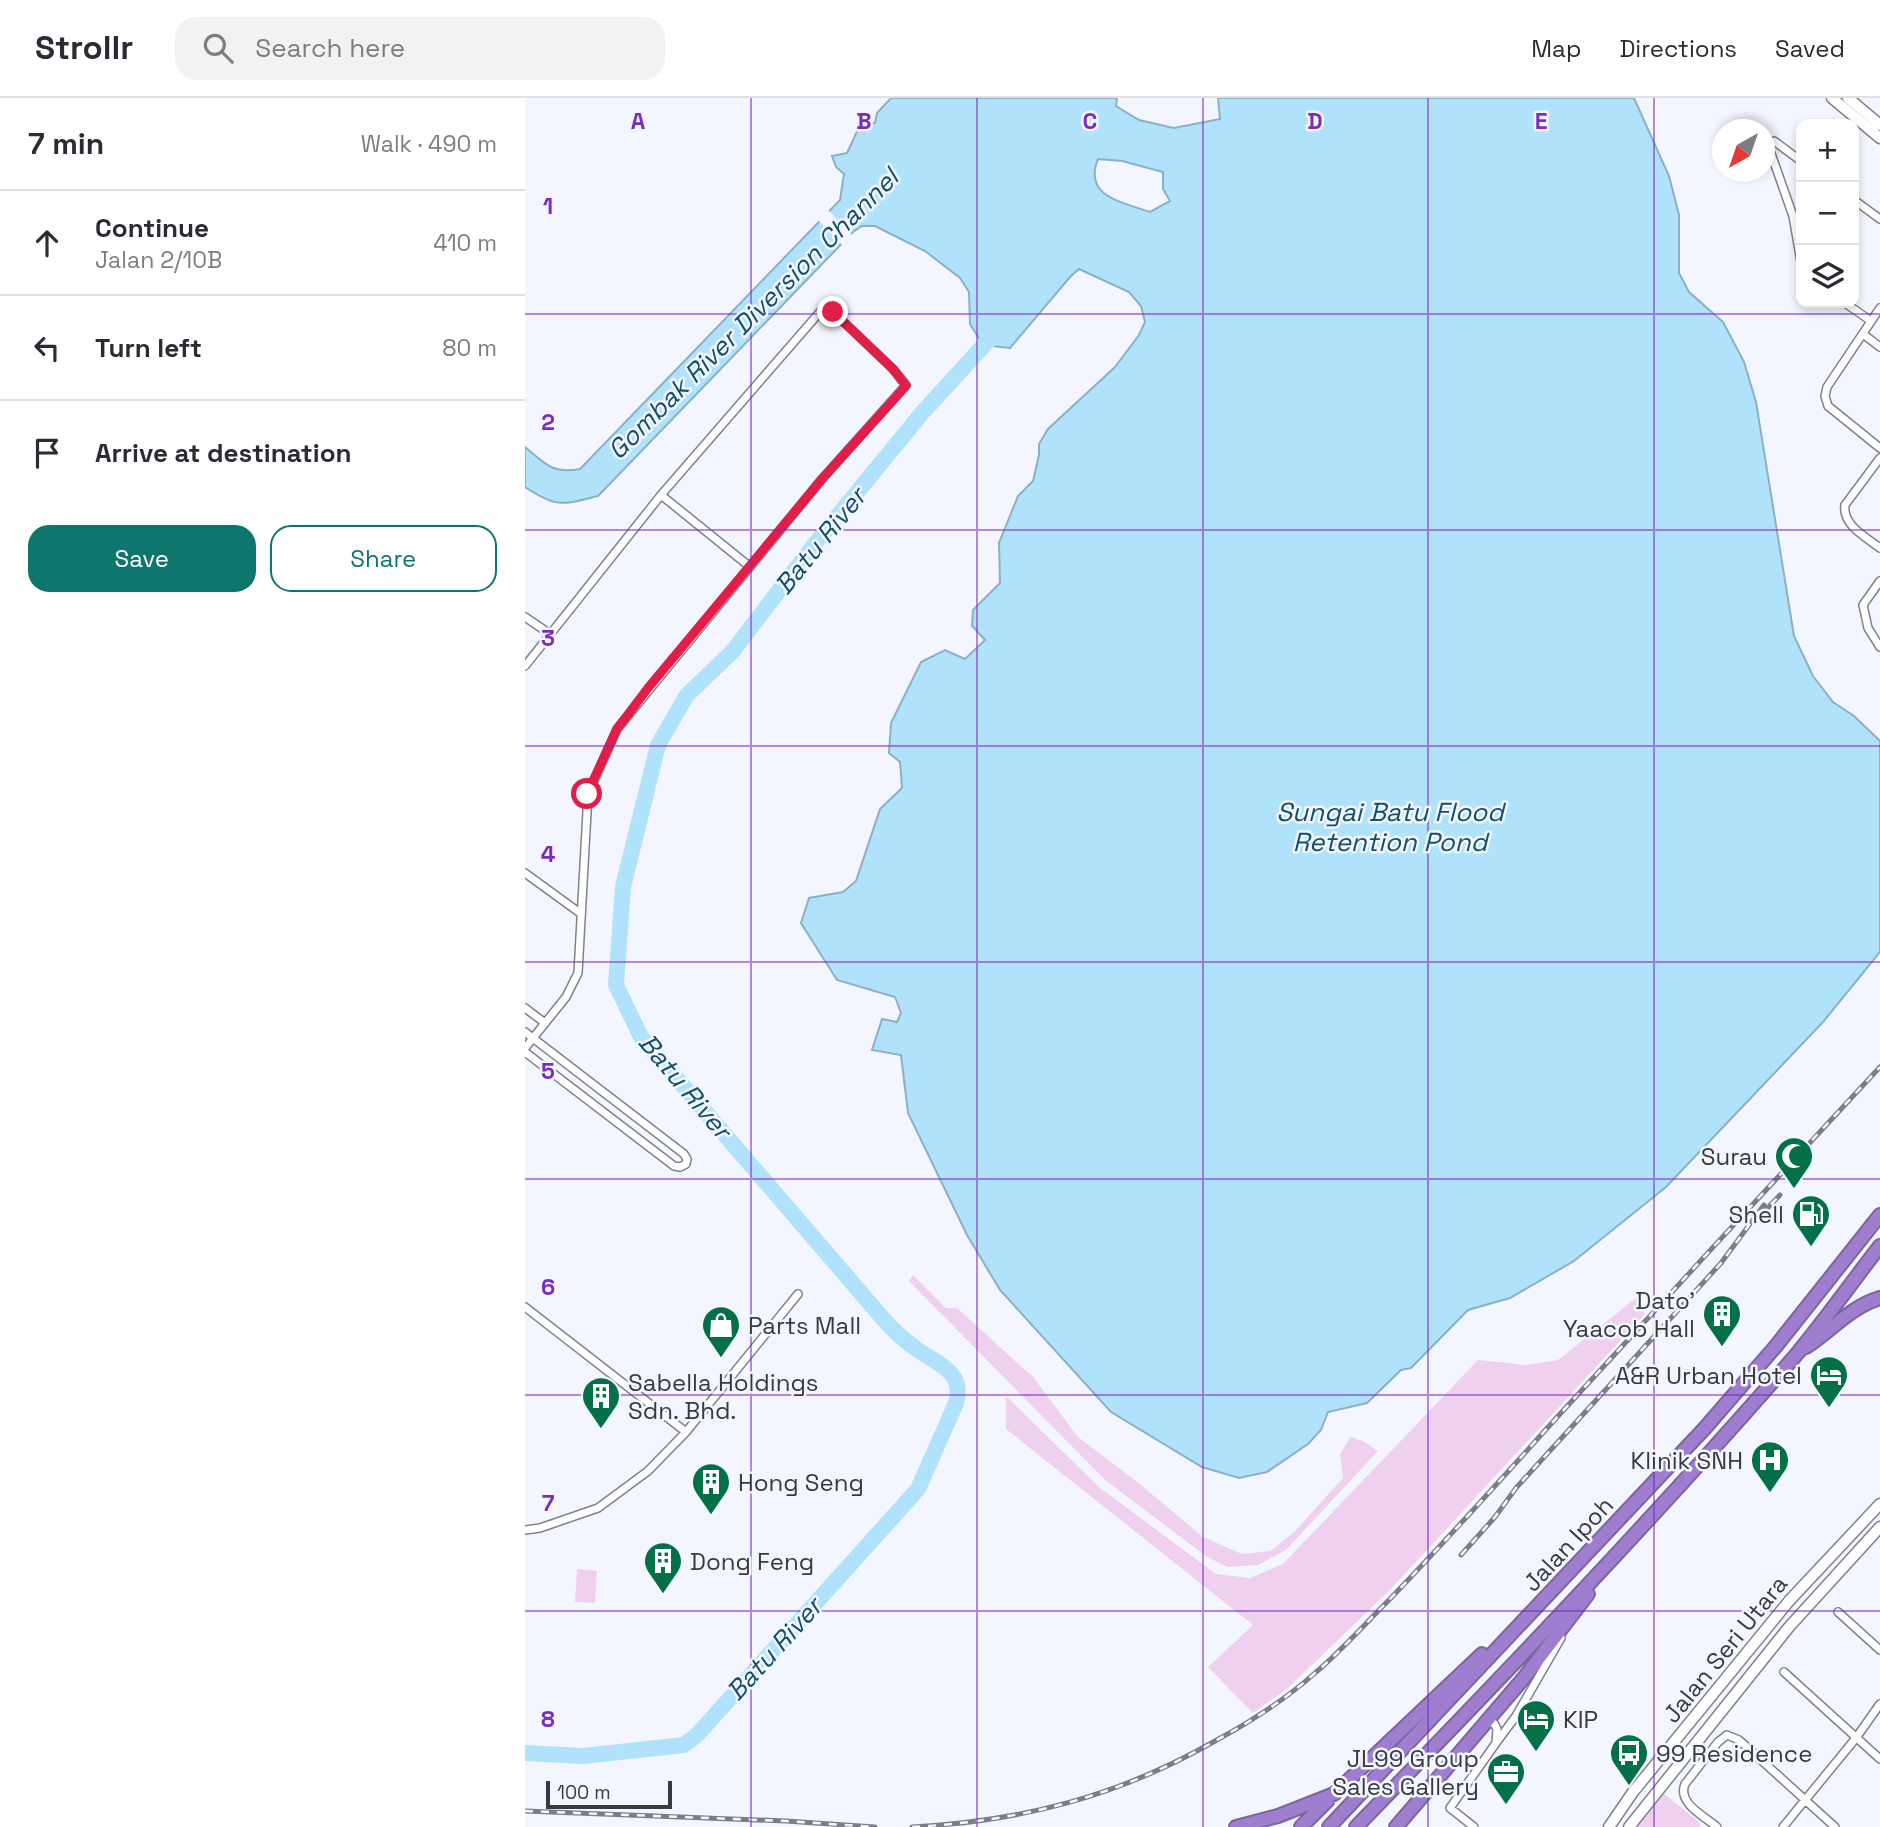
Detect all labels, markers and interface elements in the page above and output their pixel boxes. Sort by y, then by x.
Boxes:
search box [175,17,665,80]
text: Strollr [35,27,133,69]
icon: search [199,29,237,67]
text: Search here [255,31,405,65]
text: Map [1531,33,1581,64]
text: Directions [1619,33,1737,64]
text: Saved [1775,33,1845,64]
text: A [631,106,646,136]
text: B [856,106,872,136]
text: C [1083,106,1097,136]
text: D [1307,106,1323,136]
text: E [1535,106,1547,136]
north arrow [1712,119,1775,182]
map controls [1796,119,1859,308]
button: + [1796,119,1859,182]
text: 7 min [28,124,104,163]
text: Walk · 490 m [361,129,497,159]
water label: Gombak River Diversion Channel [600,159,908,467]
button: − [1796,182,1859,245]
text: 1 [543,191,553,221]
text: Continue [95,211,209,245]
icon: ahead [28,224,66,262]
text: 410 m [433,228,497,258]
text: Jalan 2/10B [95,245,222,275]
button: layers [1796,245,1859,308]
route end [817,296,848,327]
icon: left [28,329,66,367]
text: Turn left [95,331,202,365]
text: 80 m [442,333,497,363]
text: 2 [541,407,555,437]
icon: arrive [28,434,66,472]
text: Arrive at destination [95,436,352,470]
water label: Batu River [767,478,875,601]
button: Save [28,525,256,592]
button: Share [270,525,497,592]
text: 3 [541,623,555,653]
route start [571,778,602,809]
water label: Sungai Batu Flood Retention Pond [1276,795,1507,859]
text: 4 [541,839,556,869]
water label: Batu River [631,1026,741,1148]
text: 5 [541,1056,555,1086]
mosque icon: Surau [1773,1135,1815,1190]
place label: Surau [1701,1141,1767,1172]
fuel station icon: Shell [1790,1193,1832,1248]
place label: Shell [1729,1199,1784,1230]
text: 6 [541,1272,555,1302]
place label: Dato' Yaacob Hall [1563,1285,1695,1344]
building icon: Dato' Yaacob Hall [1701,1293,1743,1348]
shop icon: Parts Mall [700,1304,742,1359]
place label: Parts Mall [748,1310,861,1341]
hotel icon: A&R Urban Hotel [1808,1354,1850,1409]
place label: A&R Urban Hotel [1615,1360,1802,1391]
place label: Sabella Holdings Sdn. Bhd. [628,1367,818,1426]
building icon: Sabella Holdings Sdn. Bhd. [580,1375,622,1430]
hospital icon: Klinik SNH [1749,1439,1791,1494]
place label: Klinik SNH [1631,1445,1743,1476]
building icon: Hong Seng [690,1461,732,1516]
place label: Hong Seng [738,1467,864,1498]
text: 7 [542,1488,555,1518]
street label: Jalan Ipoh [1516,1490,1620,1598]
building icon: Dong Feng [642,1540,684,1595]
place label: Dong Feng [690,1546,814,1577]
street label: Jalan Seri Utara [1656,1569,1794,1729]
water label: Batu River [719,1588,831,1708]
hotel icon: KIP [1515,1698,1557,1753]
text: 8 [541,1704,555,1734]
place label: KIP [1563,1704,1598,1735]
bus stop icon: 99 Residence [1608,1732,1650,1787]
place label: 99 Residence [1656,1738,1812,1769]
place label: JL99 Group Sales Gallery [1332,1743,1479,1802]
office icon: JL99 Group Sales Gallery [1485,1751,1527,1806]
scale bar [546,1778,672,1810]
text: 100 m [557,1780,611,1805]

